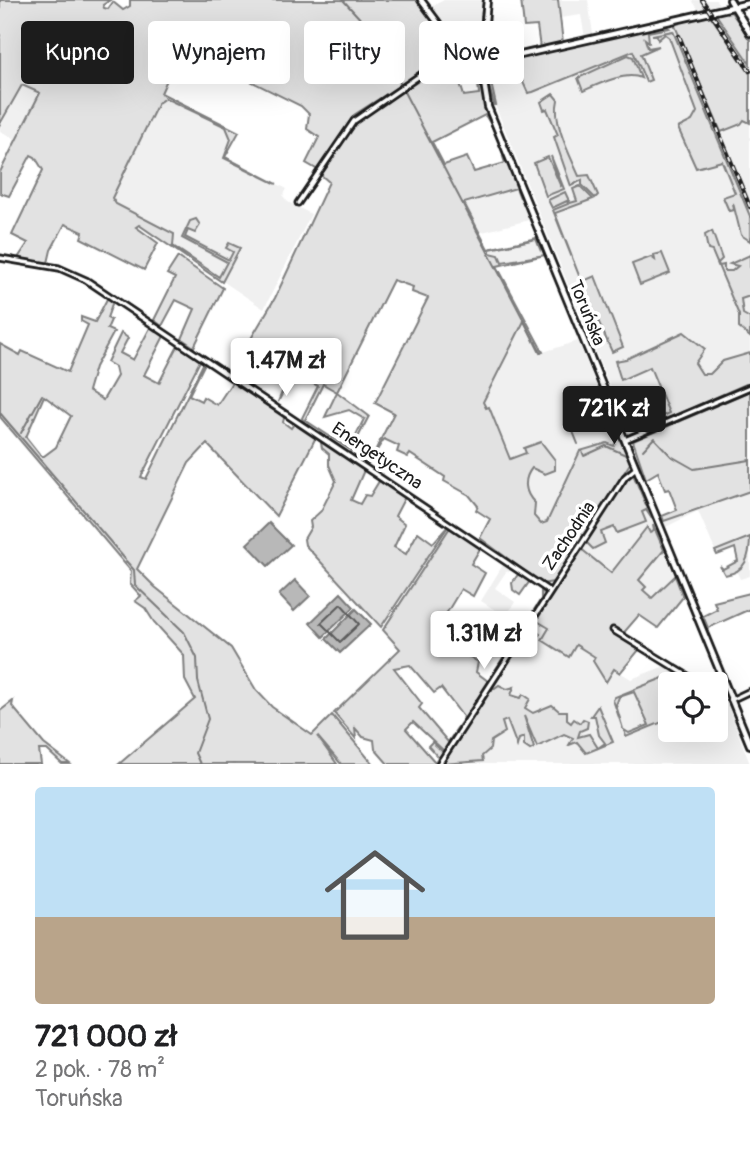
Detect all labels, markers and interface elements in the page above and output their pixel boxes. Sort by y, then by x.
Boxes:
chip: Kupno [21,21,134,84]
chip: Wynajem [148,21,290,84]
chip: Filtry [304,21,405,84]
chip: Nowe [419,21,524,84]
street label: Toruńska [563,277,611,349]
pin: 1.47M zł [214,338,358,398]
text: 1.47M zł [247,346,325,375]
pin: 721K zł [549,386,679,446]
text: 721K zł [579,394,649,423]
street label: Energetyczna [327,417,427,495]
street label: Zachodnia [538,497,600,575]
pin: 1.31M zł [412,612,556,671]
text: 1.31M zł [446,619,522,648]
map controls [658,672,728,742]
button: locate [658,672,728,742]
icon: home [312,832,438,958]
text: 721 000 zł [35,1018,177,1055]
text: 2 pok. · 78 m² [35,1055,165,1084]
text: Toruńska [35,1084,123,1113]

